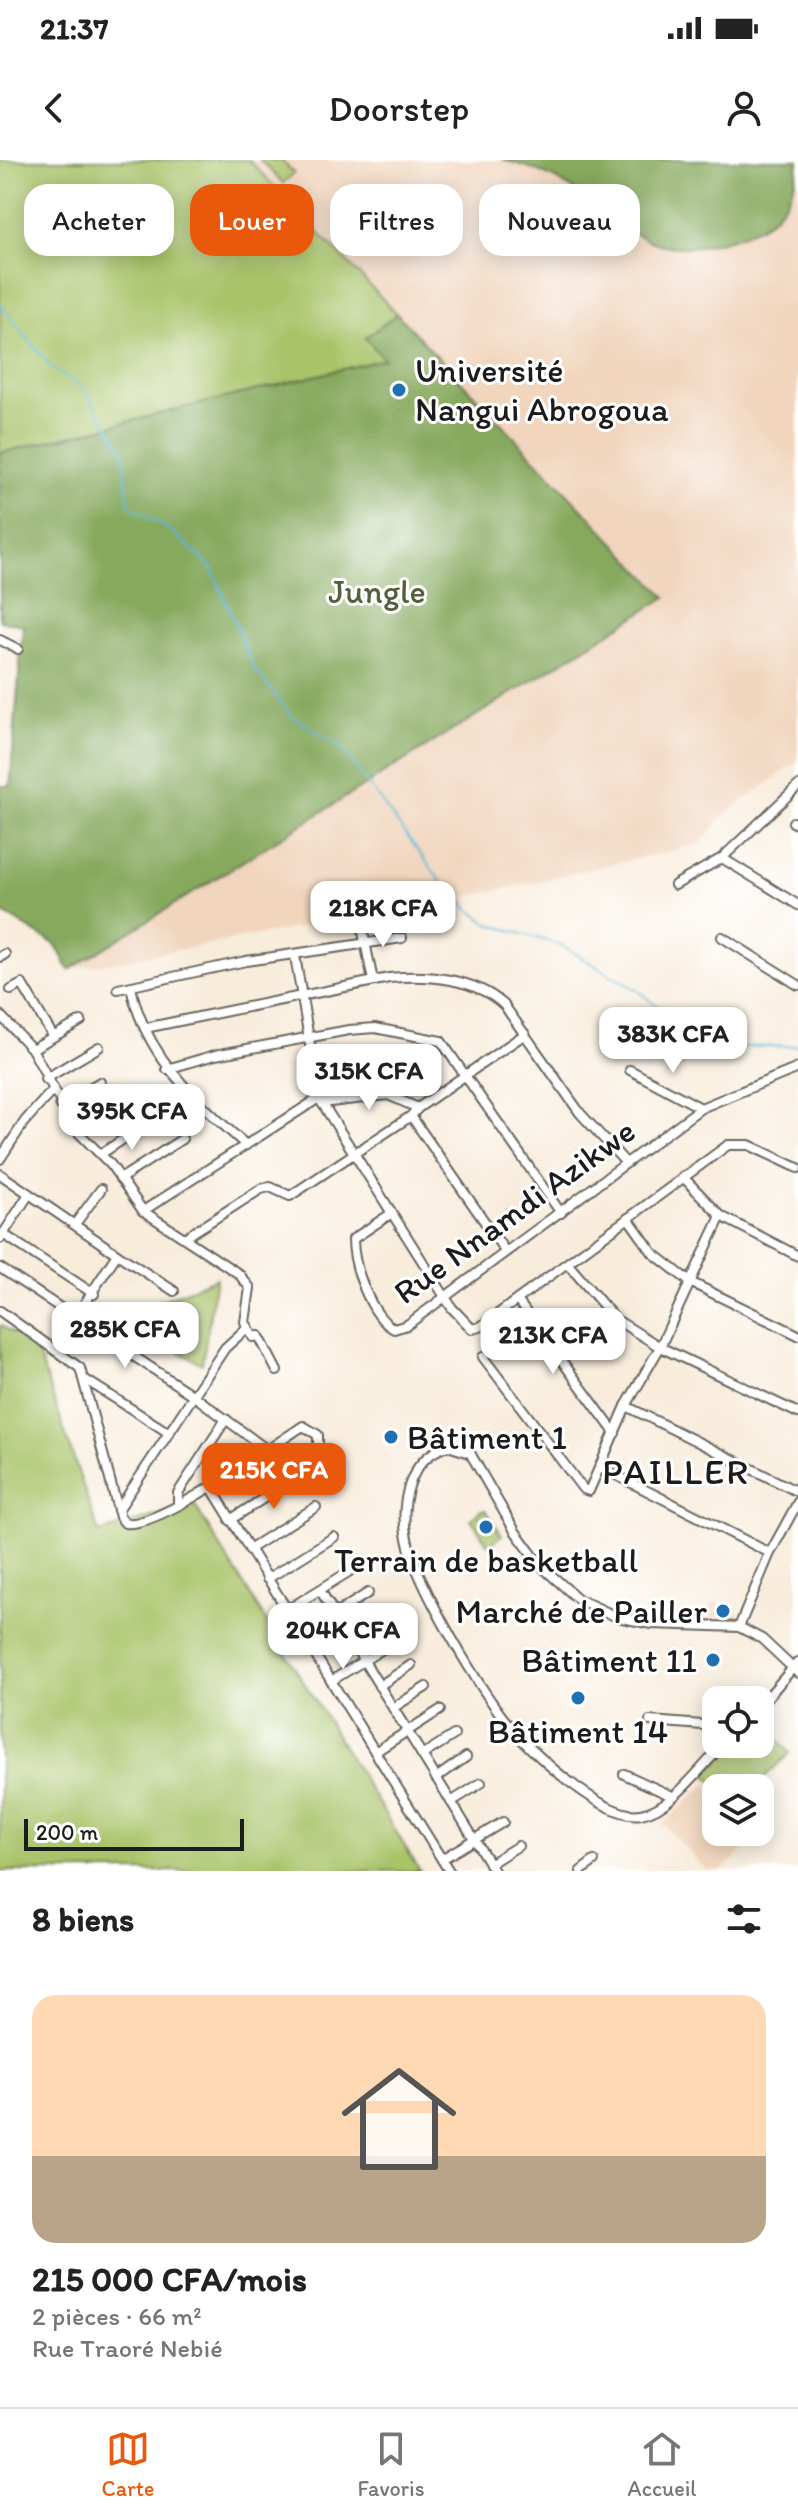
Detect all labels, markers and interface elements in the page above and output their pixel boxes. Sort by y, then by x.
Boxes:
text: 21:37 [40,10,108,47]
icon: back [32,86,76,130]
icon: person [722,86,766,130]
text: Doorstep [329,87,469,130]
chip: Acheter [24,184,174,256]
chip: Louer [190,184,314,256]
chip: Filtres [330,184,463,256]
chip: Nouveau [479,184,640,256]
place label: Université Nangui Abrogoua [415,350,669,430]
marker: Université Nangui Abrogoua [390,381,408,399]
park label: Jungle [328,571,426,612]
pin: 218K CFA [300,881,466,949]
text: 218K CFA [328,891,438,923]
pin: 383K CFA [590,1007,756,1075]
text: 383K CFA [617,1017,729,1049]
pin: 315K CFA [286,1044,452,1112]
text: 315K CFA [315,1054,423,1086]
pin: 395K CFA [49,1084,215,1152]
text: 395K CFA [77,1094,187,1126]
street label: Rue Nnamdi Azikwe [386,1110,643,1313]
pin: 285K CFA [42,1302,208,1370]
pin: 213K CFA [470,1308,636,1376]
text: 285K CFA [70,1312,180,1344]
text: 213K CFA [499,1318,607,1350]
place label: Bâtiment 1 [407,1417,567,1458]
marker: Bâtiment 1 [382,1428,400,1446]
pin: 215K CFA [191,1443,357,1511]
district label: PAILLER [602,1450,750,1493]
text: 215K CFA [220,1453,328,1485]
marker: Terrain de basketball [477,1518,495,1536]
place label: Terrain de basketball [334,1540,638,1581]
place label: Marché de Pailler [455,1591,707,1632]
marker: Marché de Pailler [714,1602,732,1620]
pin: 204K CFA [260,1603,426,1671]
text: 204K CFA [286,1613,400,1645]
place label: Bâtiment 11 [521,1640,697,1681]
marker: Bâtiment 11 [704,1651,722,1669]
map controls [702,1686,774,1846]
button: locate [702,1686,774,1758]
marker: Bâtiment 14 [569,1689,587,1707]
place label: Bâtiment 14 [488,1711,668,1752]
button: layers [702,1774,774,1846]
scale bar [24,1815,244,1851]
text: 200 m [36,1819,98,1846]
icon: filters [722,1897,766,1941]
text: 8 biens [32,1899,134,1940]
icon: home [327,2047,471,2191]
text: 215 000 CFA/mois [32,2259,307,2300]
text: 2 pièces · 66 m² [32,2300,202,2332]
text: Rue Traoré Nebié [32,2332,223,2364]
tab: Carte [102,2427,155,2502]
tab: Favoris [358,2427,425,2502]
tab: Accueil [628,2427,696,2502]

